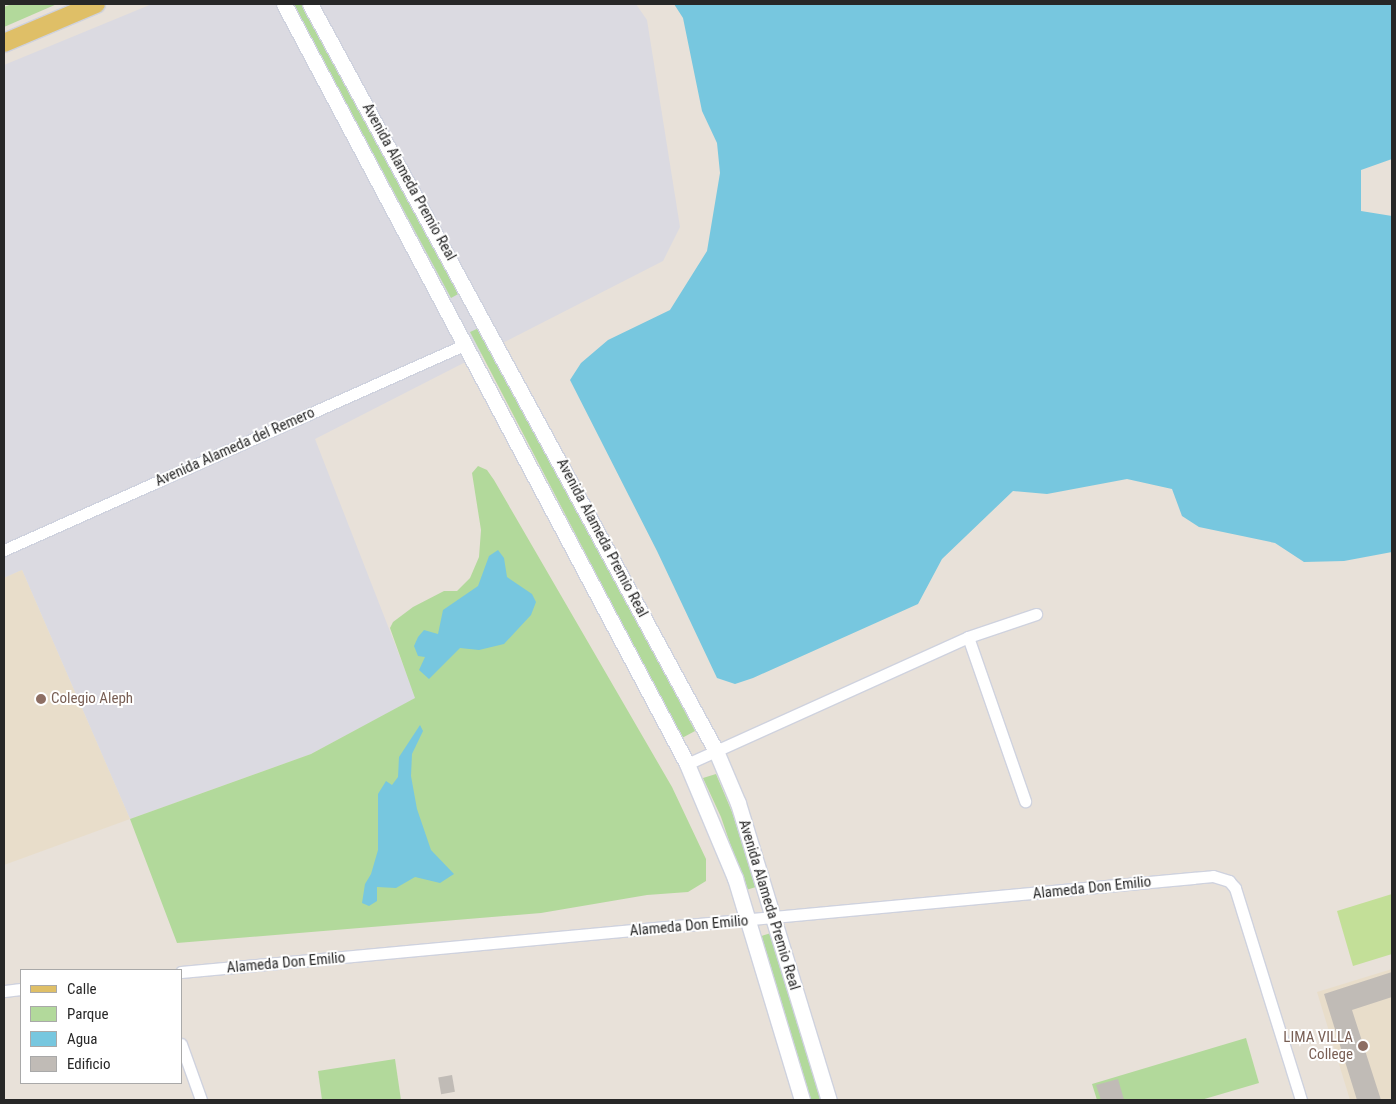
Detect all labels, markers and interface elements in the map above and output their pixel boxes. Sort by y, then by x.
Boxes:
street label: Avenida Alameda Premio Real [358,100,460,264]
street label: Avenida Alameda del Remero [152,404,318,490]
street label: Avenida Alameda Premio Real [552,456,652,620]
place label: Colegio Aleph [51,690,133,708]
marker: Colegio Aleph [35,693,47,705]
street label: Avenida Alameda Premio Real [734,818,804,992]
street label: Alameda Don Emilio [1032,873,1152,903]
street label: Alameda Don Emilio [629,912,749,940]
street label: Alameda Don Emilio [226,949,346,977]
legend [20,969,182,1084]
text: Calle [67,980,97,998]
text: Parque [67,1005,109,1023]
place label: LIMA VILLA College [1283,1028,1353,1063]
text: Agua [67,1030,97,1048]
marker: LIMA VILLA College [1357,1040,1369,1052]
text: Edificio [67,1055,110,1073]

